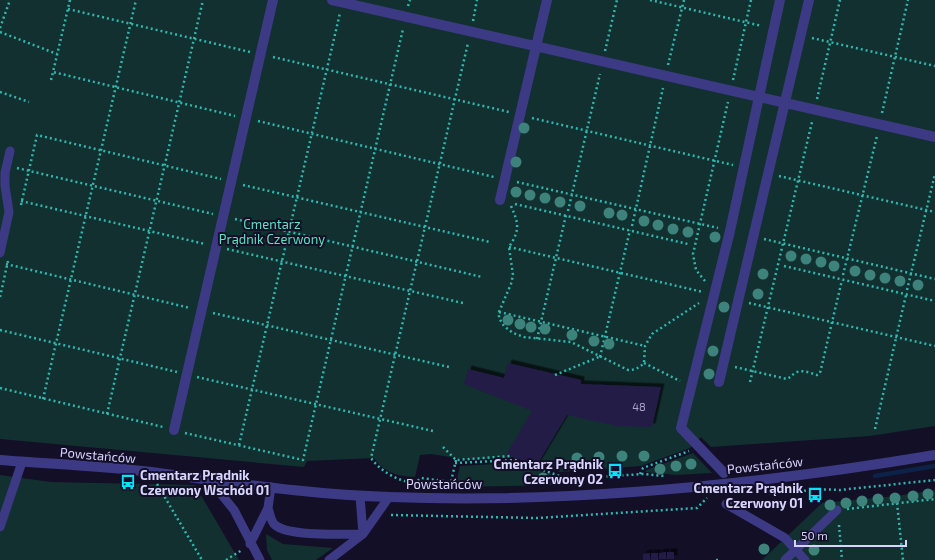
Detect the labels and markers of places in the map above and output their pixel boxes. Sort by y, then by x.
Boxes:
place label: Cmentarz Prądnik Czerwony 02 [493,456,604,487]
bus stop icon: Cmentarz Prądnik Czerwony 02 [606,462,624,480]
place label: Cmentarz Prądnik Czerwony Wschód 01 [140,467,270,498]
bus stop icon: Cmentarz Prądnik Czerwony Wschód 01 [119,473,137,491]
place label: Cmentarz Prądnik Czerwony 01 [693,480,804,511]
bus stop icon: Cmentarz Prądnik Czerwony 01 [806,486,824,504]

